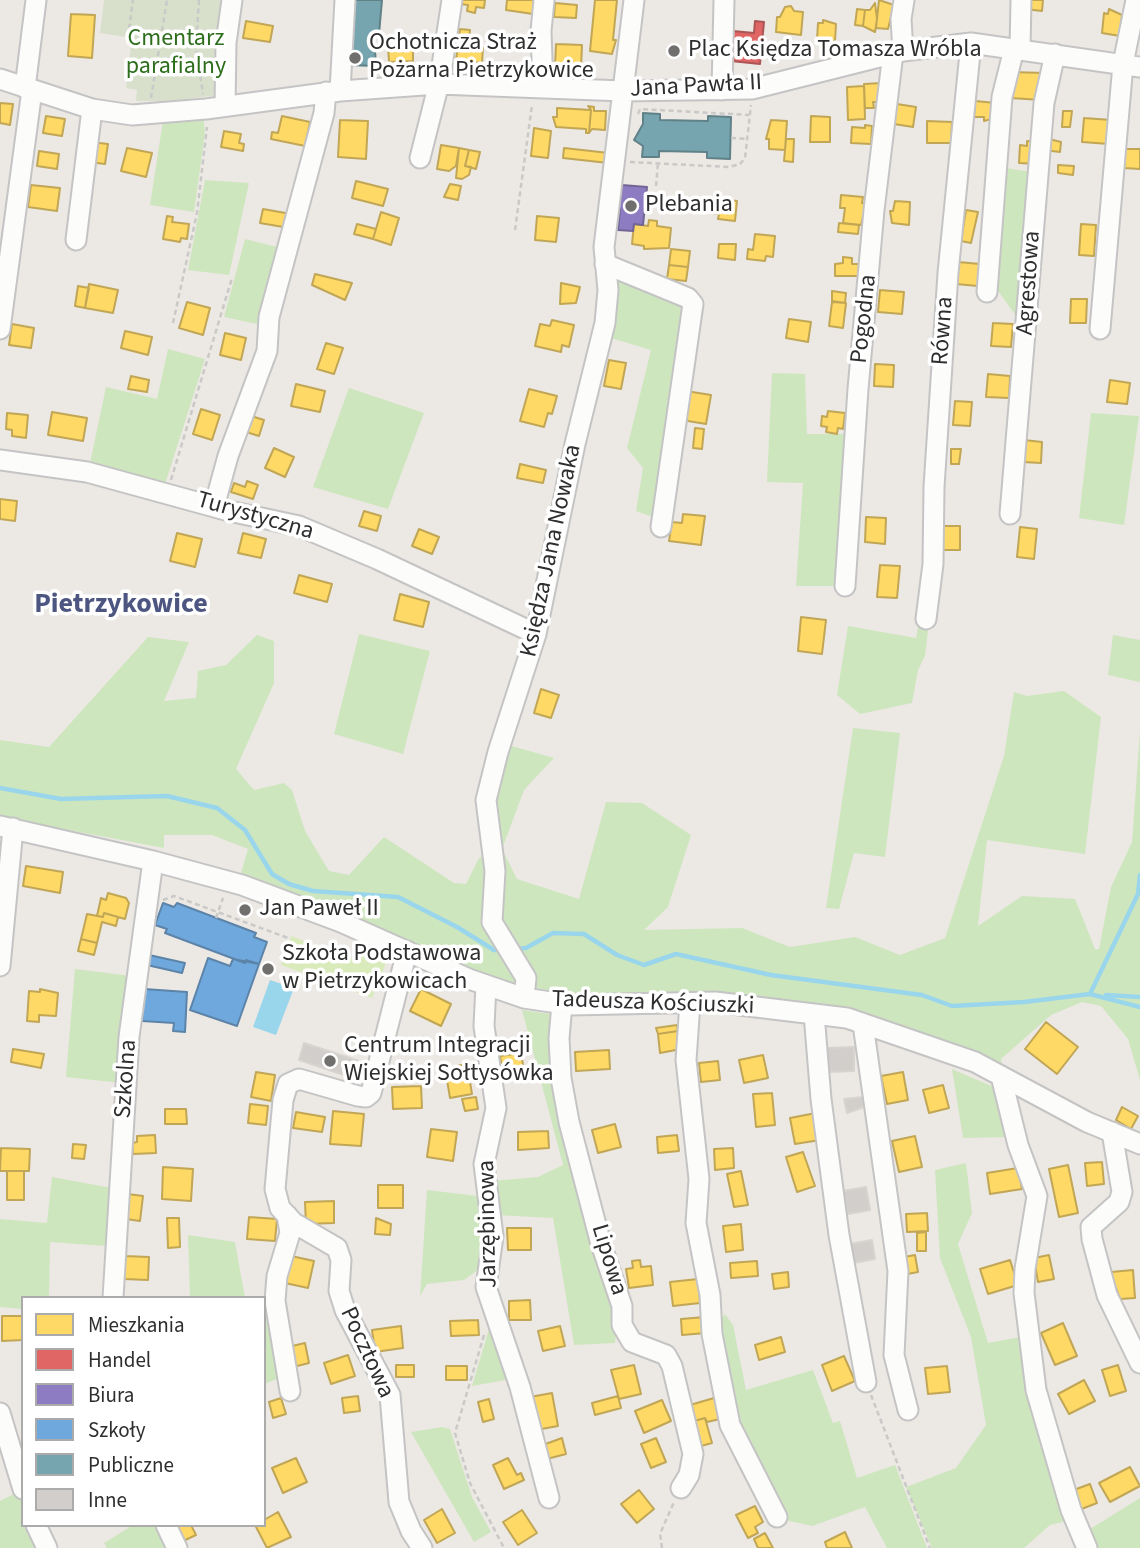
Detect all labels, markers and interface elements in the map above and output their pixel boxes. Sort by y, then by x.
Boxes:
park label: Cmentarz parafialny [126,26,226,82]
place label: Ochotnicza Straż Pożarna Pietrzykowice [369,30,594,86]
place label: Plac Księdza Tomasza Wróbla [688,37,982,65]
marker: Plac Księdza Tomasza Wróbla [666,43,682,59]
marker: Ochotnicza Straż Pożarna Pietrzykowice [347,50,363,66]
street label: Jana Pawła II [629,69,763,105]
place label: Plebania [645,192,733,220]
marker: Plebania [623,198,639,214]
street label: Agrestowa [1012,230,1048,336]
street label: Pogodna [846,273,884,365]
street label: Równa [927,296,961,366]
street label: Księdza Jana Nowaka [515,442,589,660]
street label: Turystyczna [193,487,317,547]
district label: Pietrzykowice [34,589,208,623]
place label: Jan Paweł II [259,896,379,924]
marker: Jan Paweł II [237,902,253,918]
place label: Szkoła Podstawowa w Pietrzykowicach [282,941,481,997]
marker: Szkoła Podstawowa w Pietrzykowicach [260,961,276,977]
street label: Tadeusza Kościuszki [551,986,755,1022]
place label: Centrum Integracji Wiejskiej Sołtysówka [344,1033,554,1089]
street label: Szkolna [110,1039,144,1119]
marker: Centrum Integracji Wiejskiej Sołtysówka [322,1053,338,1069]
street label: Jarzębinowa [473,1160,505,1288]
street label: Lipowa [584,1221,632,1299]
legend [21,1296,266,1527]
street label: Pocztowa [332,1303,400,1403]
text: Mieszkania [88,1310,185,1340]
text: Handel [88,1345,151,1375]
text: Biura [88,1380,134,1410]
text: Szkoły [88,1415,146,1445]
text: Publiczne [88,1450,174,1480]
text: Inne [88,1485,127,1515]

